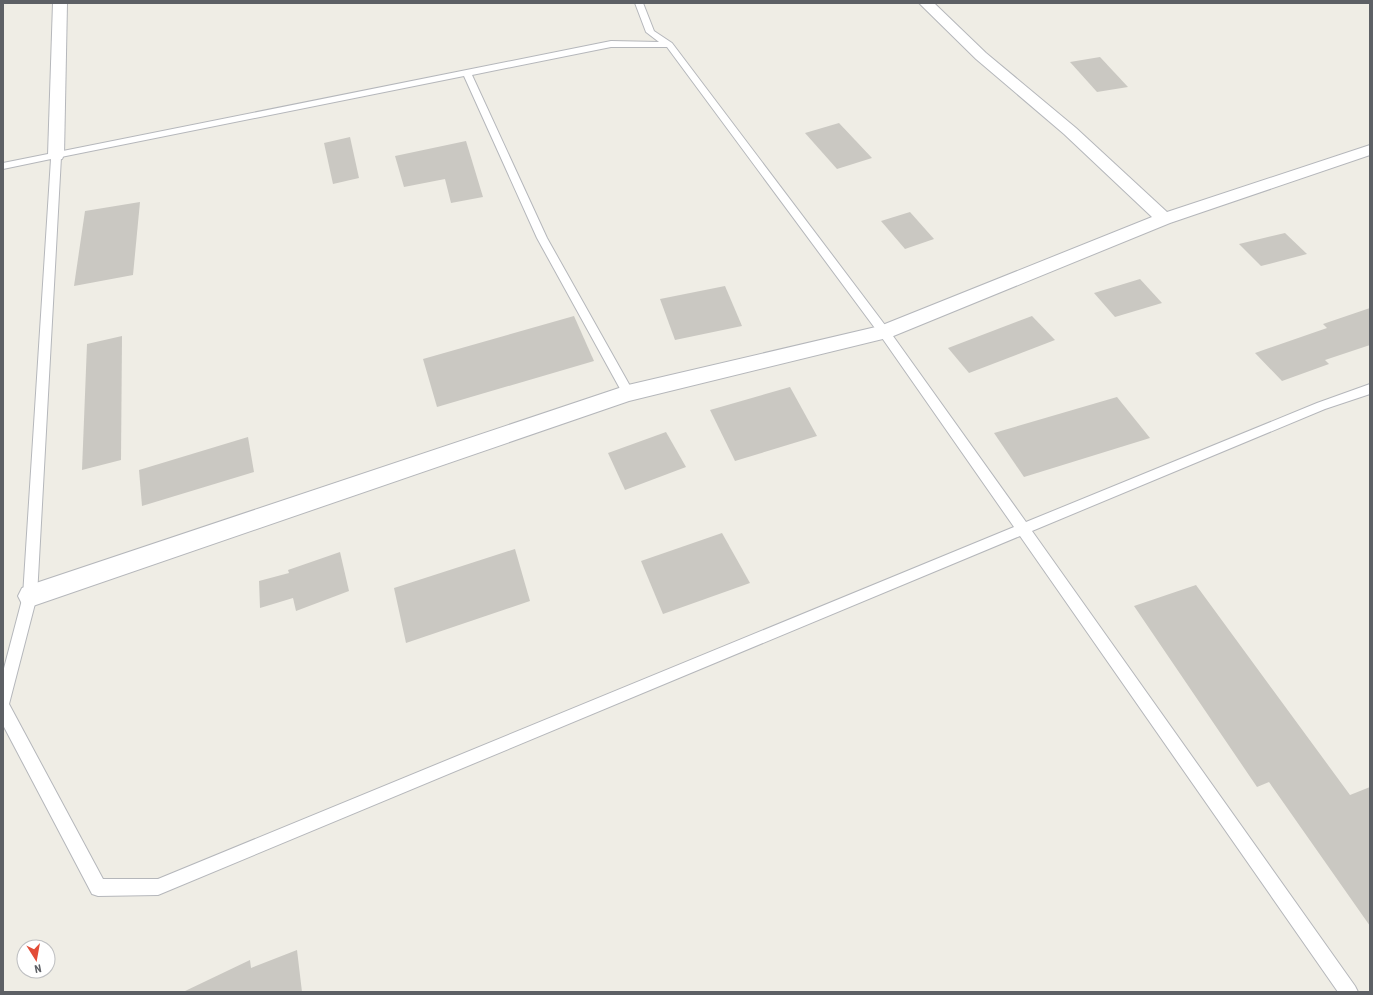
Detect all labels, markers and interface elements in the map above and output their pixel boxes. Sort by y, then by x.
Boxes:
north arrow [16,939,56,979]
text: N [33,961,42,975]

